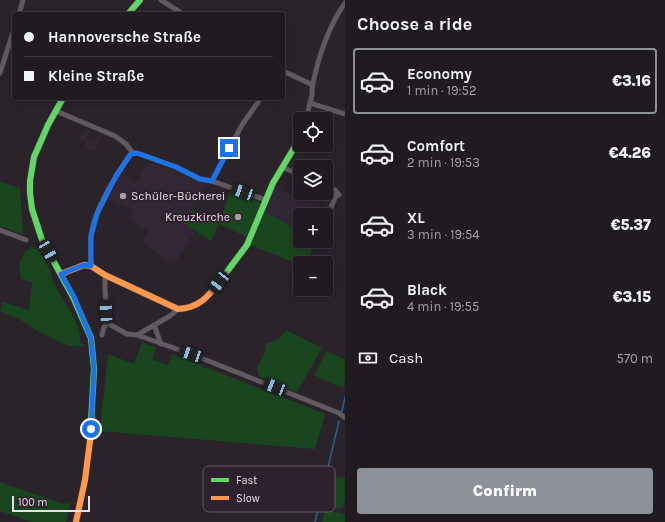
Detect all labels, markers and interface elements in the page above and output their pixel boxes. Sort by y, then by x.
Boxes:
text: Choose a ride [357,13,472,35]
text: Hannoversche Straße [48,28,201,46]
icon: car [359,63,395,99]
text: Economy [407,65,472,83]
text: Kleine Straße [48,67,144,85]
text: €3.16 [612,72,651,90]
text: 1 min · 19:52 [407,83,476,98]
map controls [293,112,333,296]
button: locate [293,112,333,152]
icon: car [359,135,395,171]
text: Comfort [407,137,465,155]
route end [220,139,238,157]
text: €4.26 [609,144,651,162]
text: 2 min · 19:53 [407,155,480,170]
button: layers [293,160,333,200]
car [230,182,256,202]
place label: Schüler-Bücherei [131,189,225,203]
marker: Schüler-Bücherei [118,191,128,201]
icon: car [359,207,395,243]
button: + [293,208,333,248]
text: XL [407,209,425,227]
place label: Kreuzkirche [165,210,230,224]
marker: Kreuzkirche [233,212,243,222]
text: €5.37 [611,216,651,234]
text: 3 min · 19:54 [407,227,480,242]
car [37,238,59,264]
button: − [293,256,333,296]
car [207,269,231,295]
icon: car [359,279,395,315]
text: Black [407,281,447,299]
text: €3.15 [613,288,651,306]
text: 4 min · 19:55 [407,299,479,314]
car [99,300,113,324]
car [178,345,204,363]
icon: cash [357,347,379,369]
text: Cash [389,349,423,367]
text: 570 m [617,351,653,366]
car [262,377,288,397]
route start [82,420,100,438]
legend [203,466,335,512]
button: Confirm [357,468,653,514]
text: Fast [236,474,257,487]
text: Slow [236,492,260,505]
scale bar [12,494,90,513]
text: 100 m [18,496,48,509]

